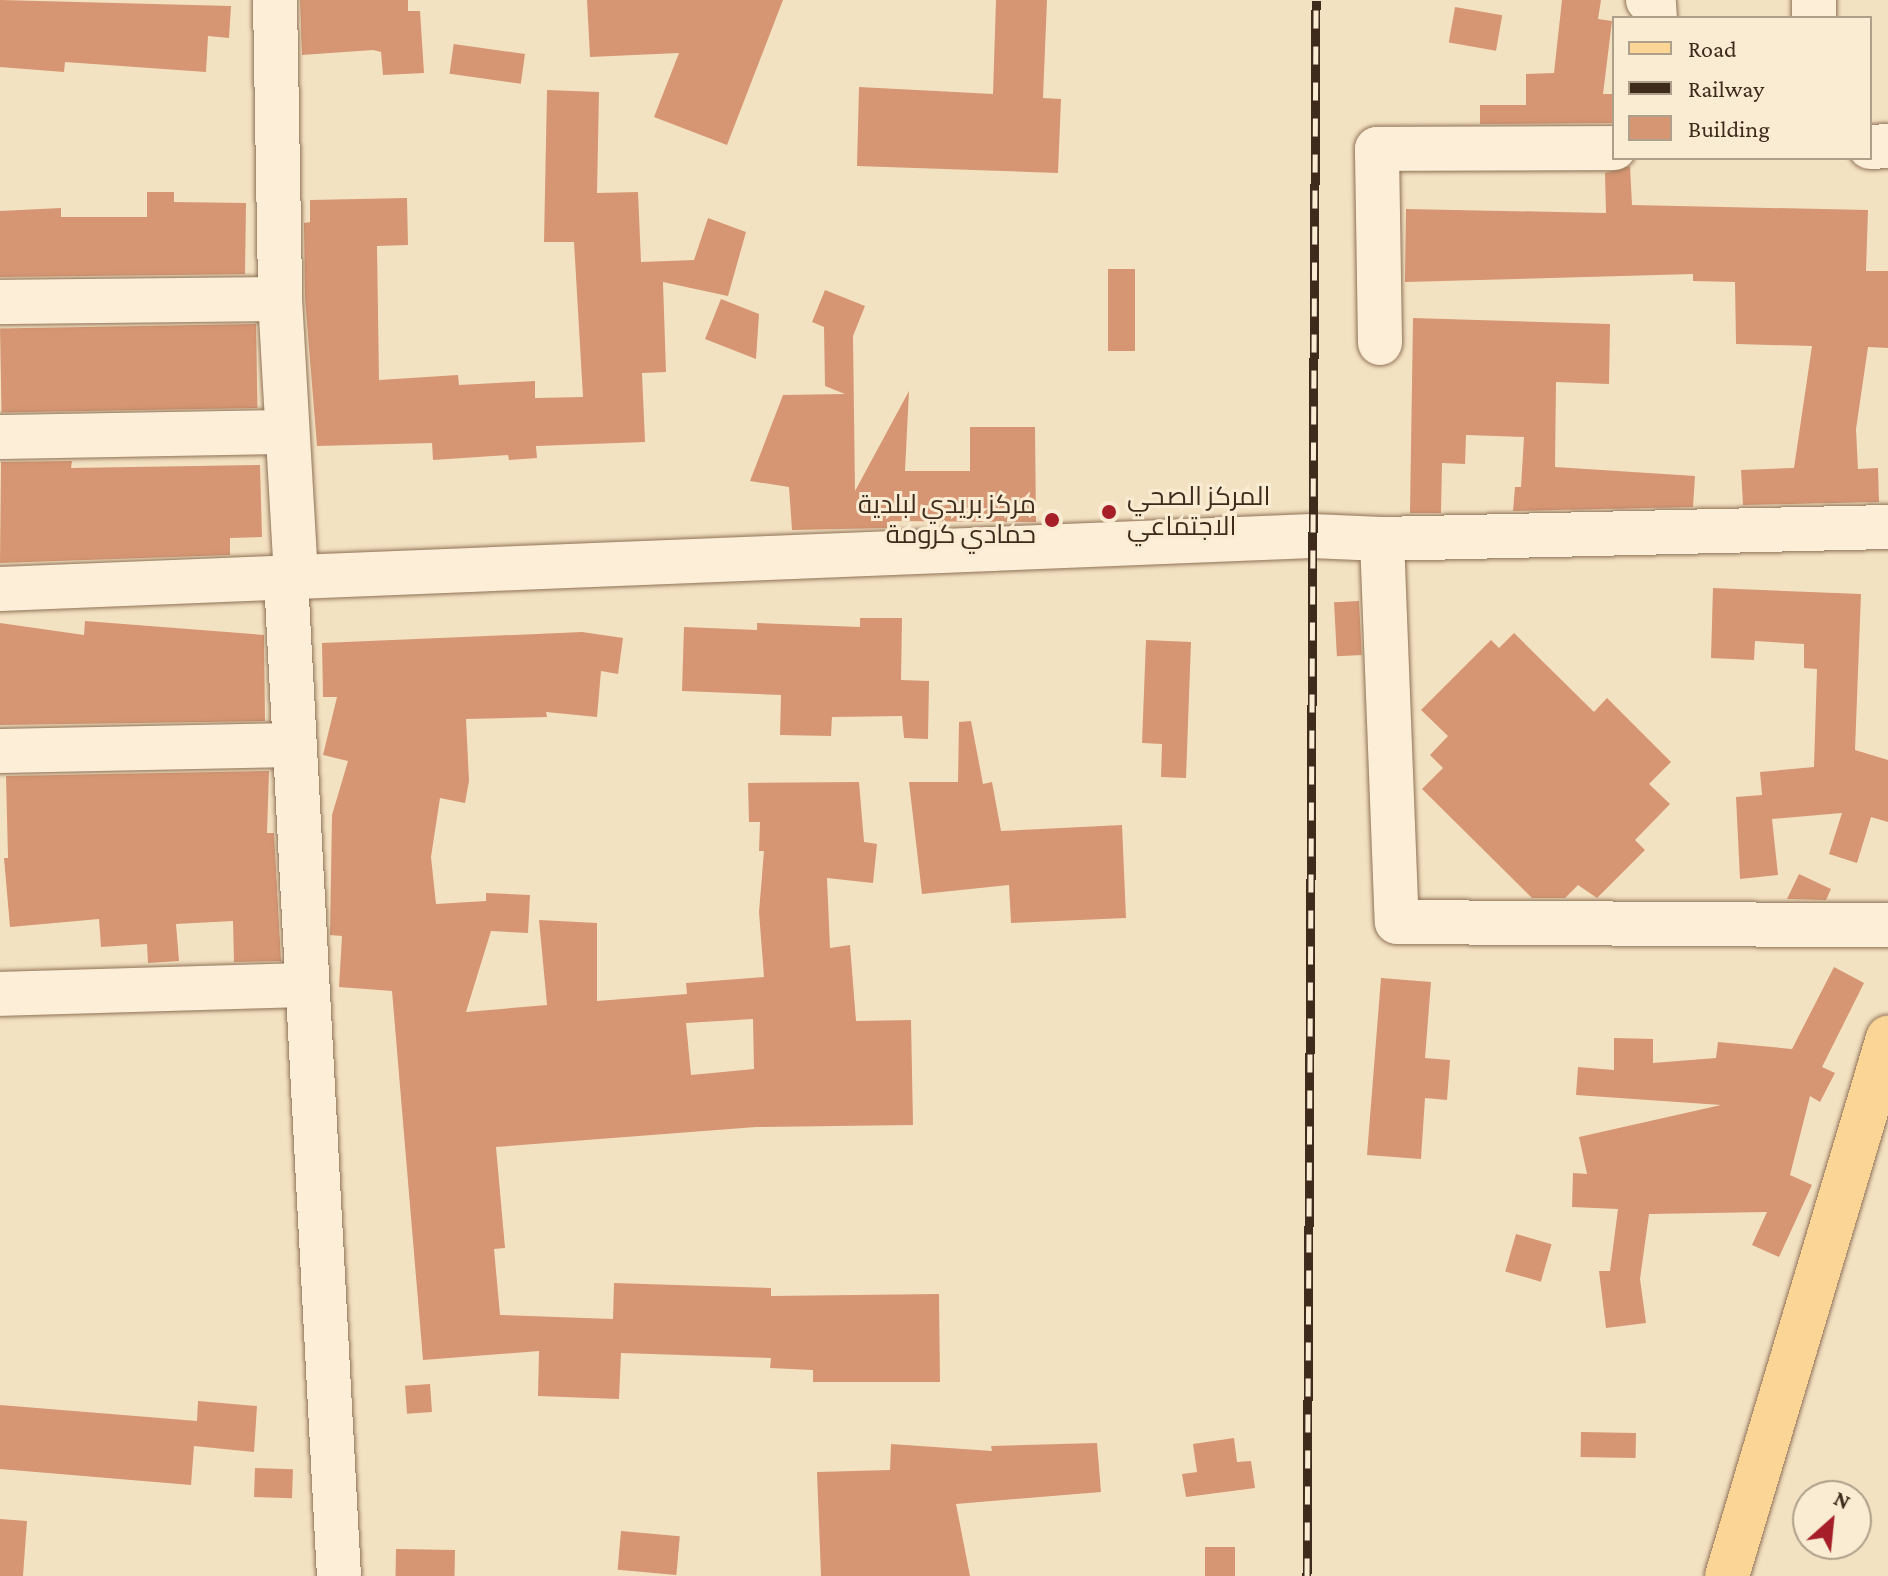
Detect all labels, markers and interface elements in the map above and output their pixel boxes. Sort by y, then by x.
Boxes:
legend [1612,16,1872,160]
text: Road [1688,35,1737,62]
text: Railway [1688,75,1764,102]
text: Building [1688,115,1770,142]
place label: المركز الصحي الاجتماعي [1127,481,1270,542]
place label: مركز بريدي لبلدية حمادي كرومة [858,489,1036,550]
marker: المركز الصحي الاجتماعي [1098,501,1120,523]
marker: مركز بريدي لبلدية حمادي كرومة [1043,511,1061,529]
north arrow [1792,1480,1872,1560]
text: N [1830,1485,1855,1514]

